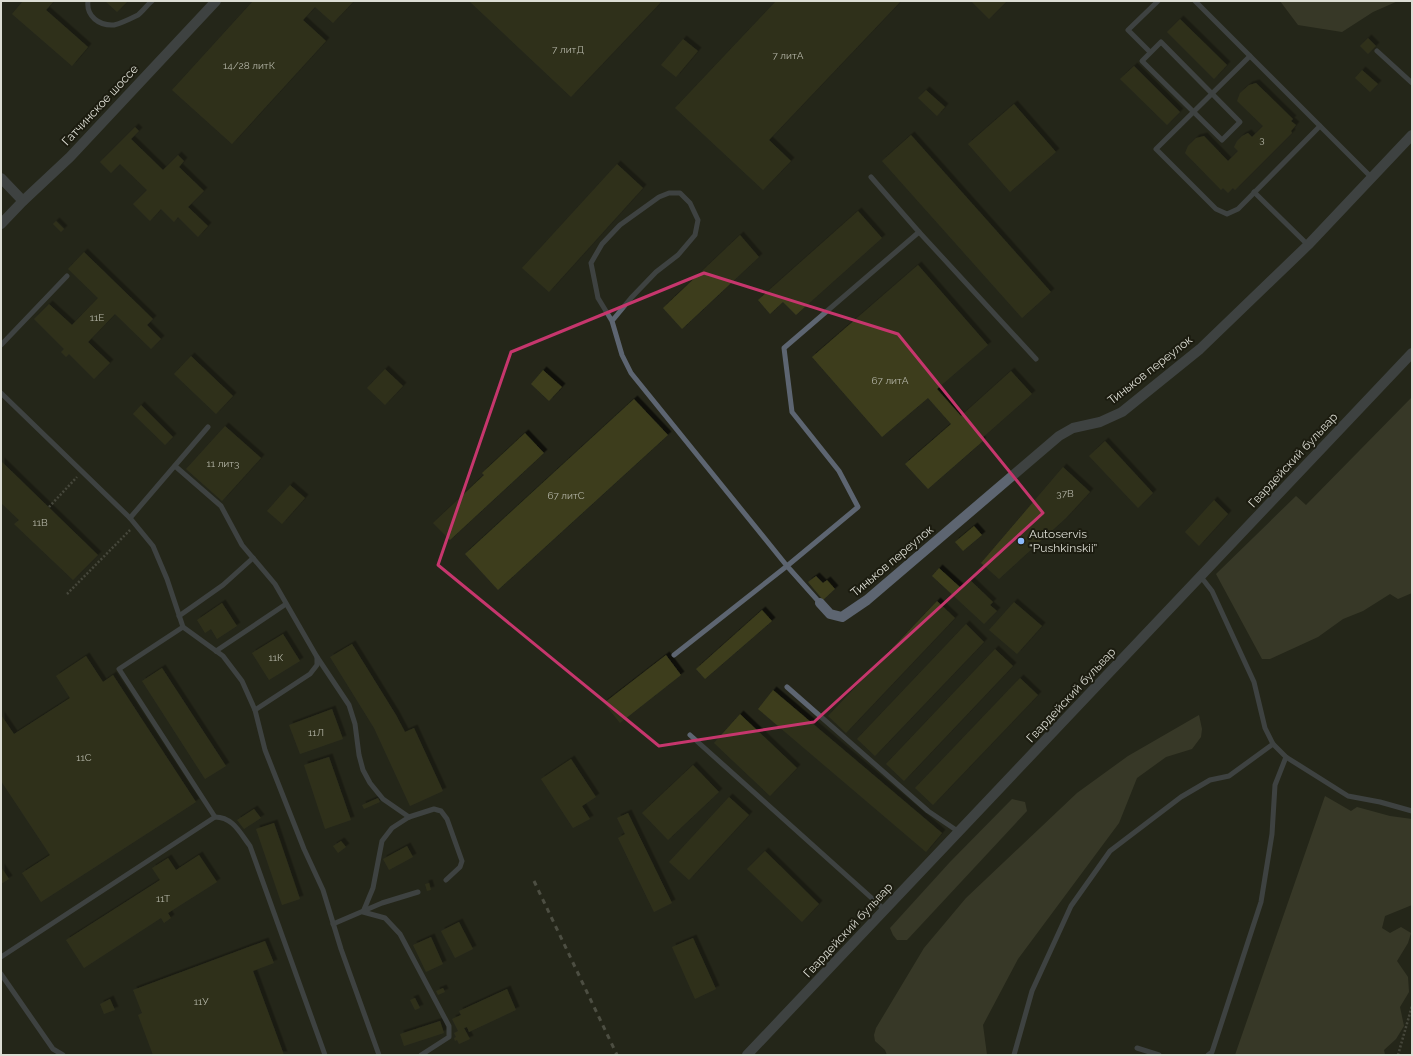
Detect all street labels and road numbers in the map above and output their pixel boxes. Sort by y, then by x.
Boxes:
street label: Гатчинское шоссе [59,62,141,148]
street label: Тиньков переулок [1105,333,1195,407]
street label: Гвардейский бульвар [1245,410,1341,510]
street label: Тиньков переулок [848,522,936,600]
street label: Гвардейский бульвар [1023,645,1119,745]
street label: Гвардейский бульвар [800,880,896,980]

